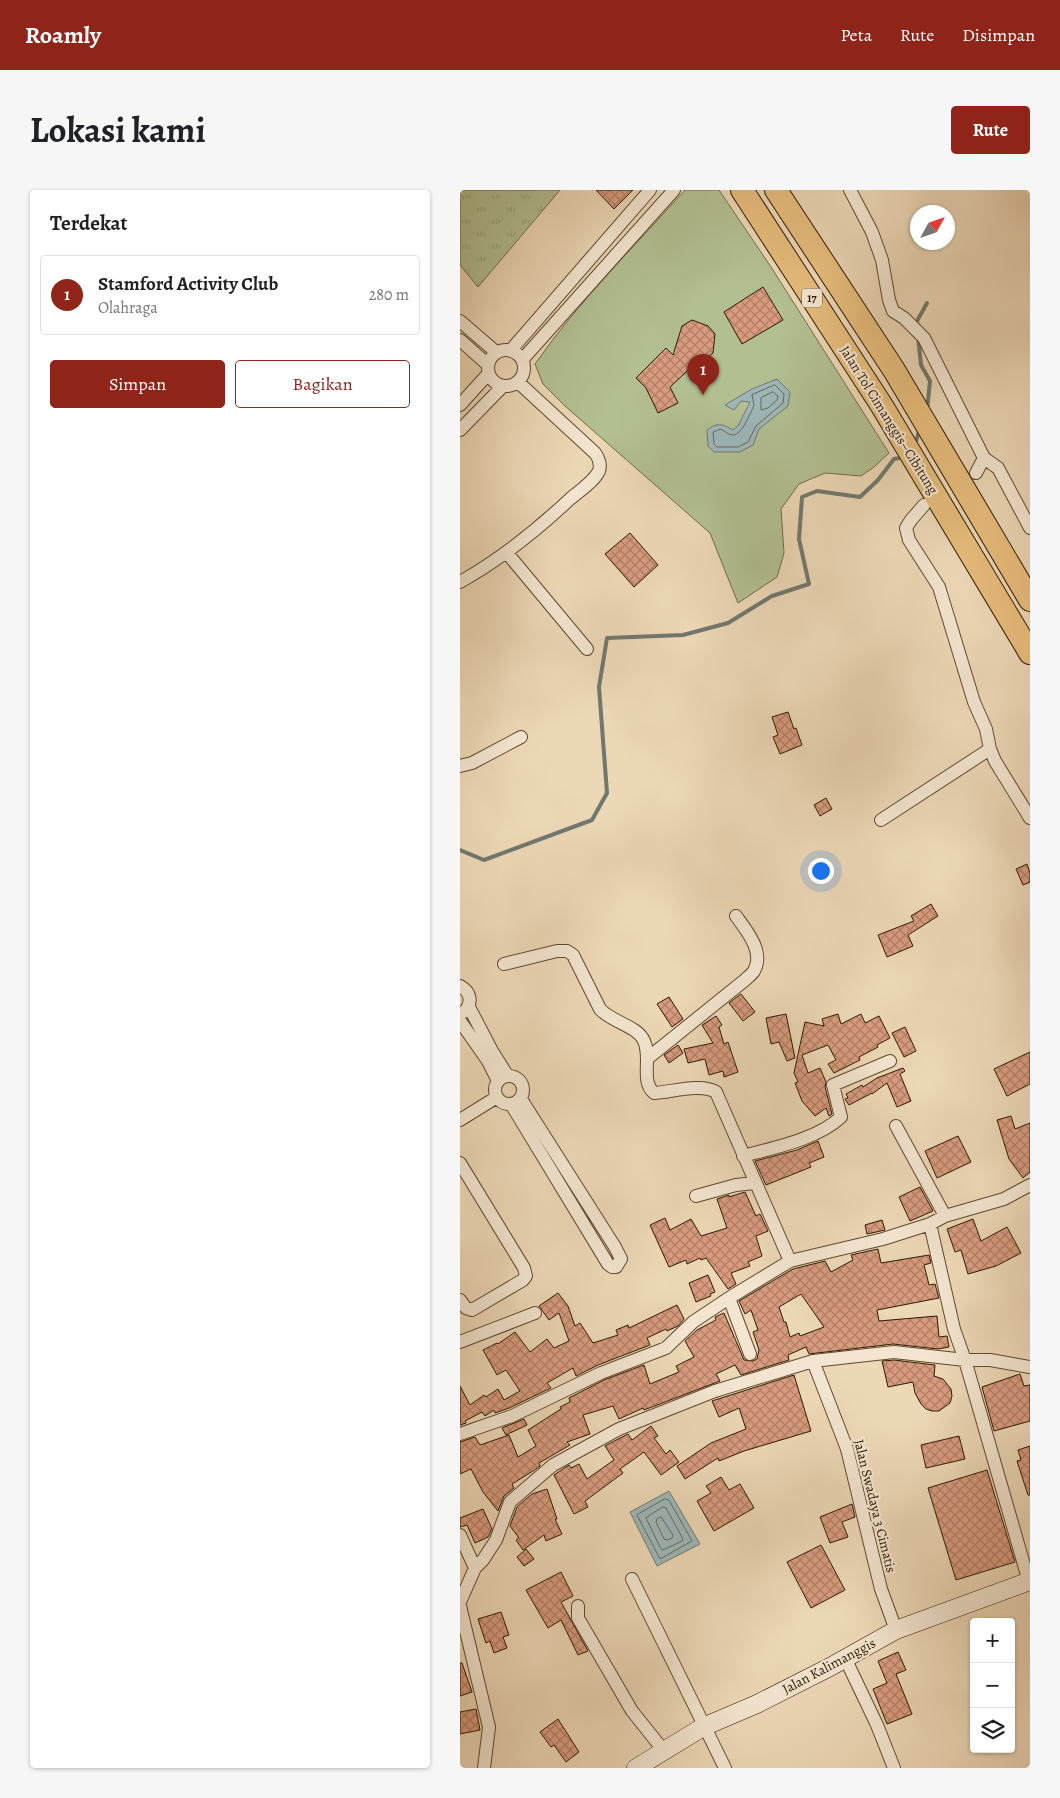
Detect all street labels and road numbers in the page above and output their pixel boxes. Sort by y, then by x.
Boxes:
road number: 17 [802,289,822,308]
street label: Jalan Tol Cimanggis–Cibitung [835,342,943,498]
street label: Jalan Swadaya 3 Cimatis [849,1437,901,1575]
street label: Jalan Kalimanggis [779,1633,879,1699]

